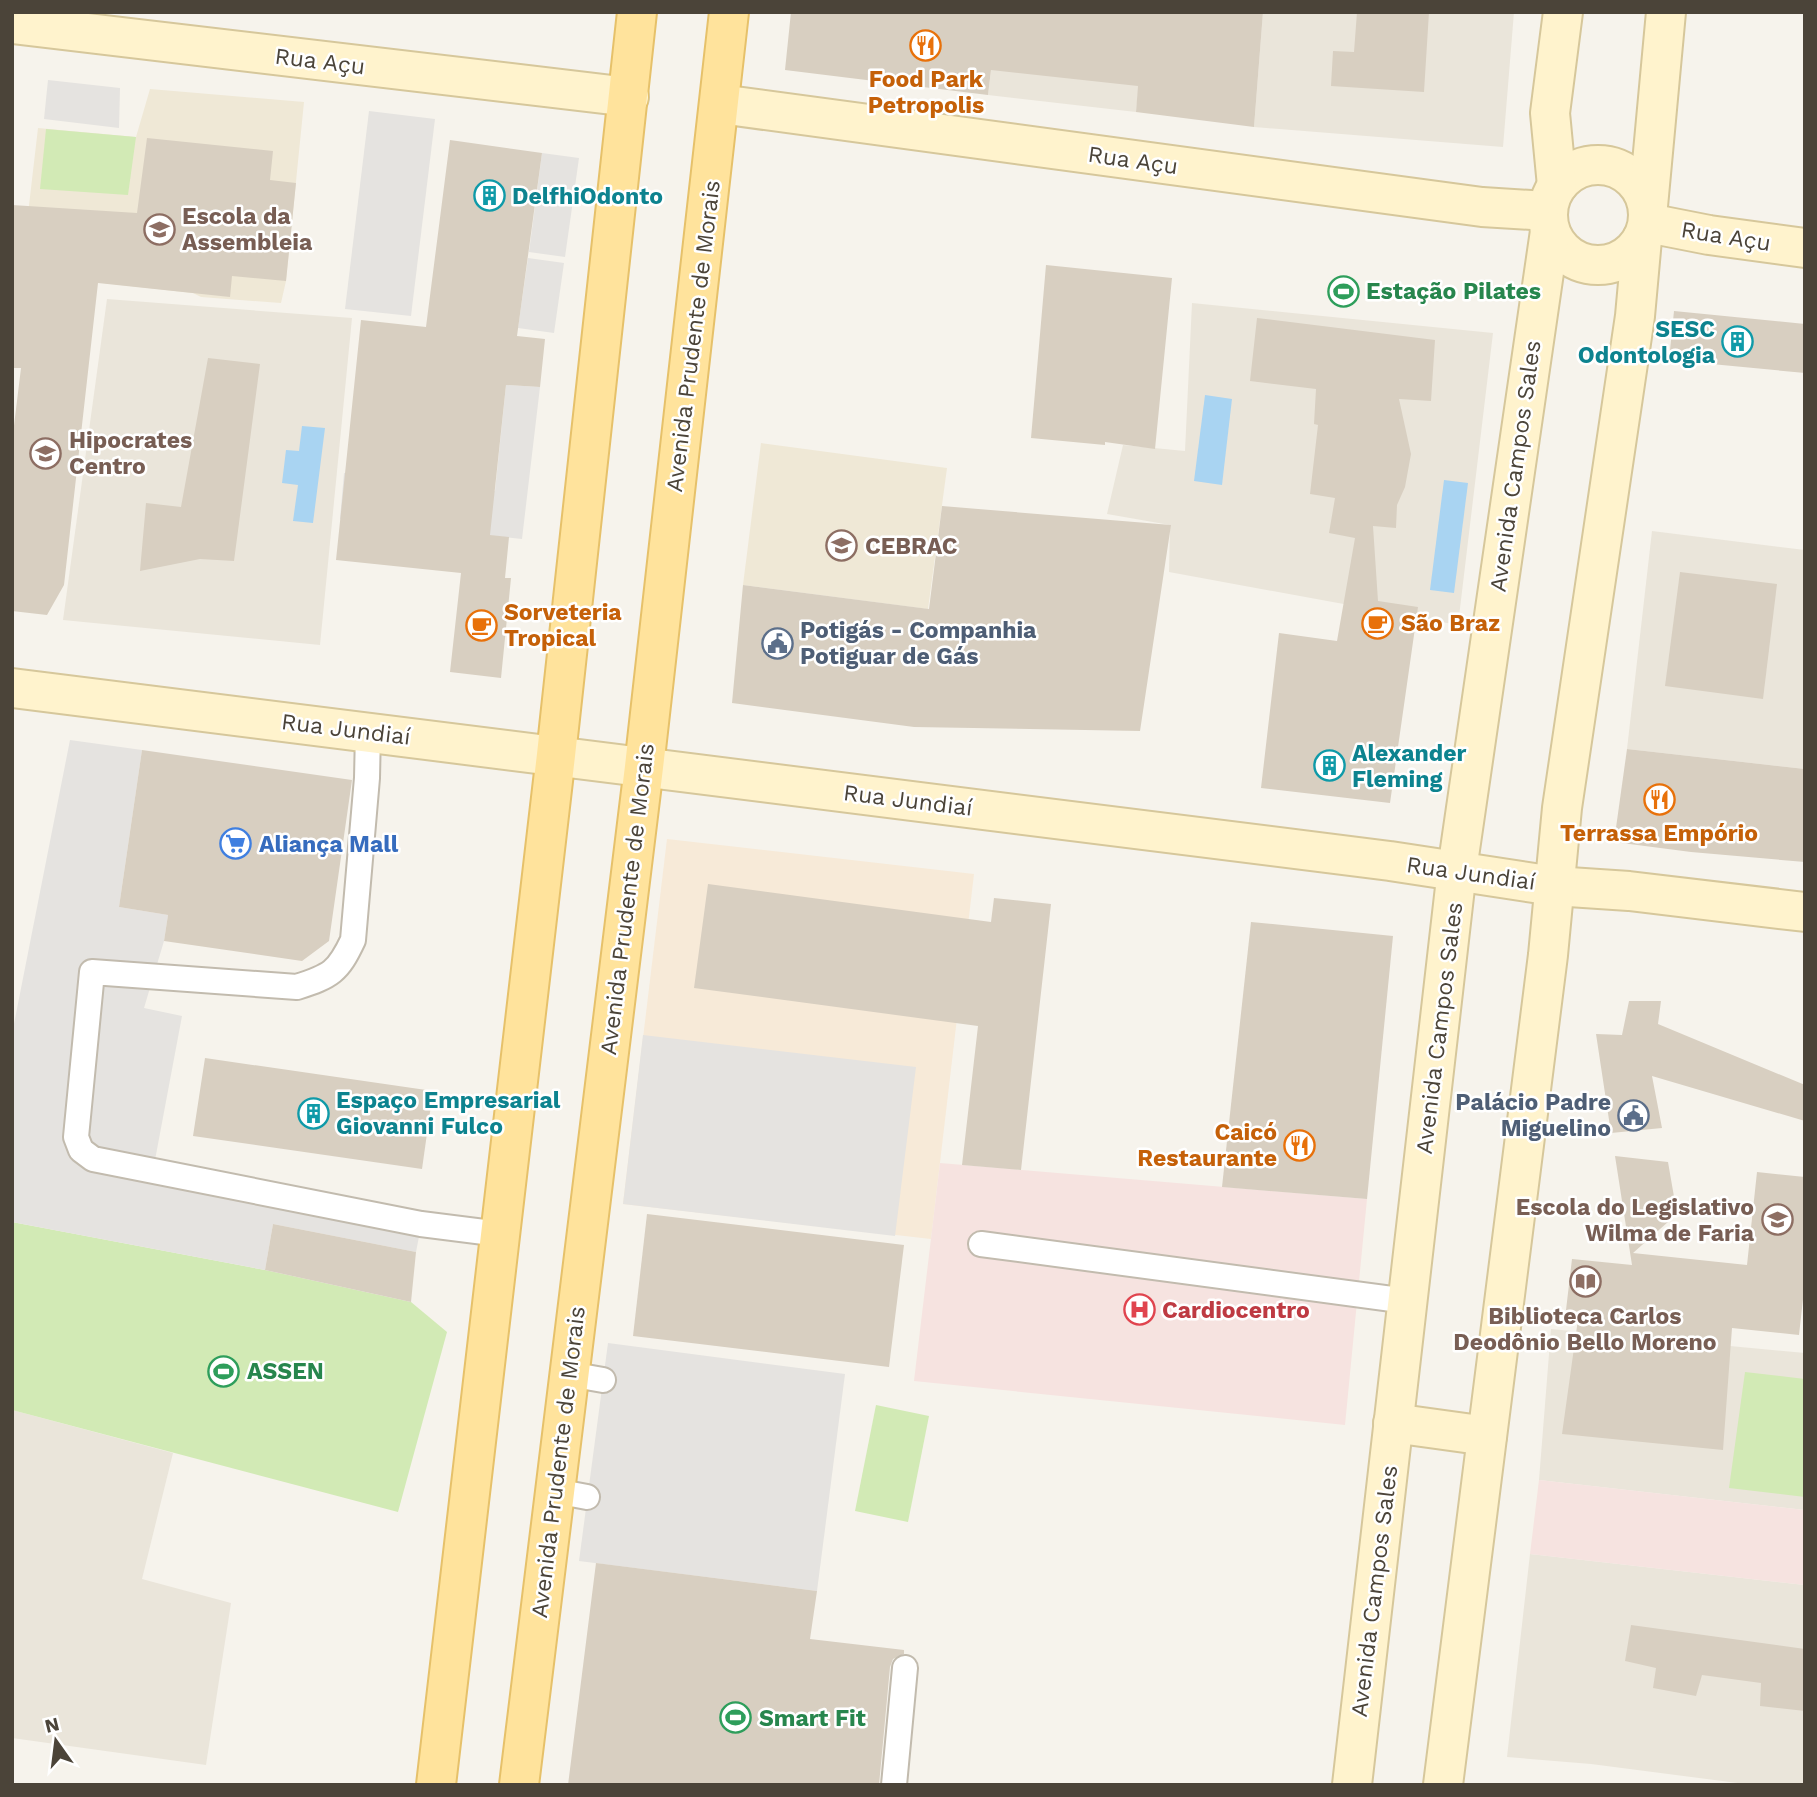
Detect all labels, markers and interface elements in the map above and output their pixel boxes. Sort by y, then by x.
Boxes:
restaurant icon: Food Park Petropolis [909,28,943,62]
street label: Rua Açu [273,43,367,80]
place label: Food Park Petropolis [868,66,984,119]
street label: Rua Açu [1086,141,1180,180]
building icon: DelfhiOdonto [472,179,506,213]
street label: Avenida Prudente de Morais [661,179,726,494]
place label: DelfhiOdonto [512,183,663,210]
place label: Escola da Assembleia [182,203,313,256]
school or university icon: Escola da Assembleia [142,212,176,246]
street label: Rua Açu [1679,216,1773,257]
sports icon: Estação Pilates [1326,274,1360,308]
place label: Estação Pilates [1366,278,1541,305]
place label: SESC Odontologia [1578,316,1716,369]
building icon: SESC Odontologia [1721,325,1755,359]
street label: Avenida Campos Sales [1484,339,1547,594]
place label: Hipocrates Centro [69,427,192,480]
school or university icon: Hipocrates Centro [29,436,63,470]
school or university icon: CEBRAC [825,529,859,563]
place label: CEBRAC [865,533,958,560]
place label: Sorveteria Tropical [504,599,622,652]
cafe icon: São Braz [1361,606,1395,640]
cafe icon: Sorveteria Tropical [464,608,498,642]
place label: São Braz [1401,610,1500,637]
place label: Potigás - Companhia Potiguar de Gás [800,617,1037,670]
public building icon: Potigás - Companhia Potiguar de Gás [760,626,794,660]
street label: Rua Jundiaí [280,708,412,751]
place label: Alexander Fleming [1352,740,1467,793]
street label: Avenida Prudente de Morais [595,742,660,1057]
building icon: Alexander Fleming [1312,749,1346,783]
street label: Rua Jundiaí [842,779,974,822]
restaurant icon: Terrassa Empório [1642,782,1676,816]
place label: Terrassa Empório [1560,820,1758,847]
supermarket icon: Aliança Mall [219,827,253,861]
place label: Aliança Mall [259,831,399,858]
street label: Rua Jundiaí [1405,851,1537,896]
street label: Avenida Campos Sales [1411,901,1468,1156]
place label: Espaço Empresarial Giovanni Fulco [336,1087,561,1140]
place label: Palácio Padre Miguelino [1455,1089,1611,1142]
building icon: Espaço Empresarial Giovanni Fulco [296,1096,330,1130]
public building icon: Palácio Padre Miguelino [1617,1098,1651,1132]
place label: Caicó Restaurante [1137,1119,1277,1172]
restaurant icon: Caicó Restaurante [1283,1128,1317,1162]
place label: Escola do Legislativo Wilma de Faria [1516,1194,1755,1247]
school or university icon: Escola do Legislativo Wilma de Faria [1760,1203,1794,1237]
library icon: Biblioteca Carlos Deodônio Bello Moreno [1568,1265,1602,1299]
hospital icon: Cardiocentro [1122,1293,1156,1327]
place label: Cardiocentro [1162,1297,1310,1324]
place label: Biblioteca Carlos Deodônio Bello Moreno [1453,1303,1717,1356]
street label: Avenida Prudente de Morais [526,1305,591,1620]
sports icon: ASSEN [207,1354,241,1388]
place label: ASSEN [247,1358,324,1385]
street label: Avenida Campos Sales [1346,1464,1403,1719]
sports icon: Smart Fit [719,1701,753,1735]
place label: Smart Fit [759,1705,866,1732]
north arrow [21,1706,91,1776]
text: N [42,1712,62,1738]

